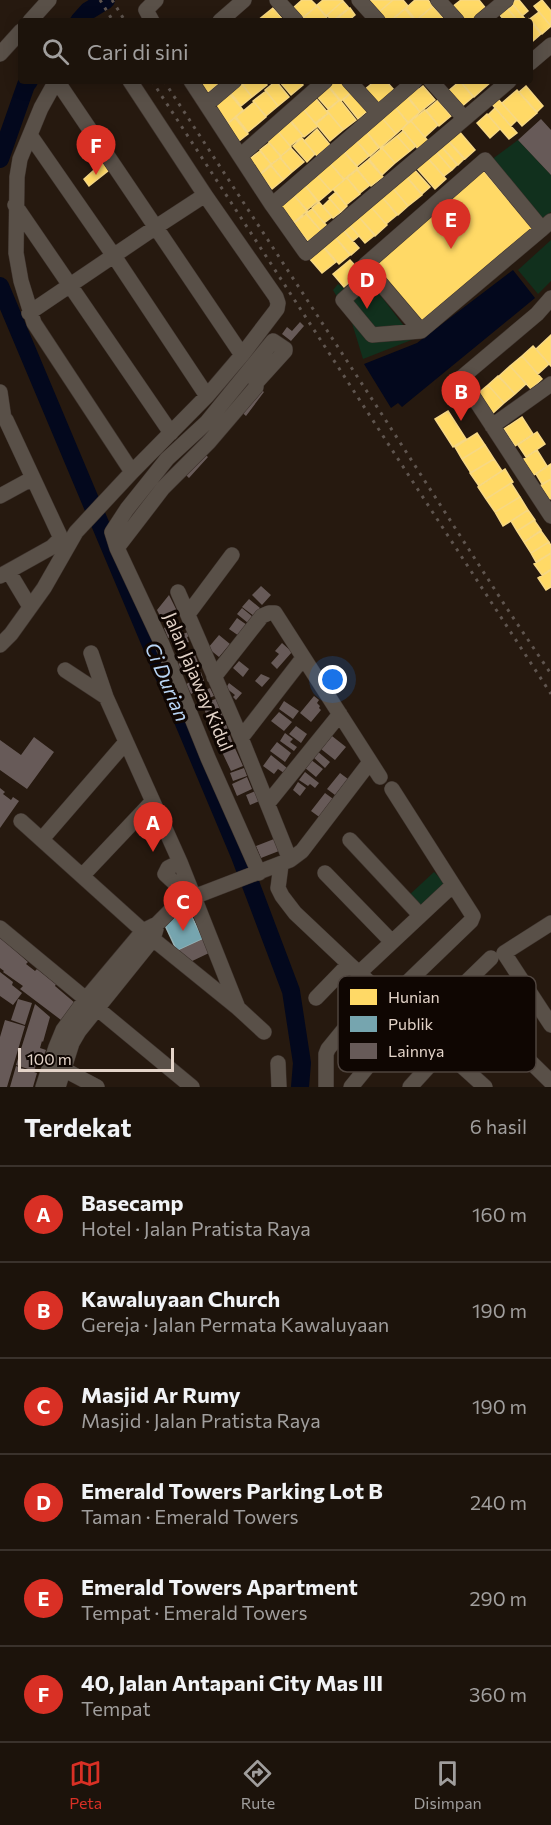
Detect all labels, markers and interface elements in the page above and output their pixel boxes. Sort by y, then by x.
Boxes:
search box [18,18,533,84]
icon: search [39,35,72,68]
text: Cari di sini [87,38,189,65]
pin: F [76,126,116,175]
pin: E [432,200,470,249]
pin: D [348,260,386,309]
pin: B [442,372,480,421]
street label: Jalan Jajaway Kidul [160,609,238,754]
water label: Ci Durian [141,638,195,725]
your location [318,665,347,694]
pin: A [134,802,172,852]
pin: C [164,882,202,931]
legend [338,976,536,1072]
text: Hunian [388,987,440,1006]
text: Publik [388,1014,434,1033]
text: Lainnya [388,1041,444,1060]
scale bar [18,1045,174,1072]
text: 100 m [27,1049,72,1068]
text: Terdekat [24,1111,131,1142]
text: 6 hasil [470,1114,527,1138]
text: Basecamp [81,1189,183,1216]
text: A [36,1202,51,1226]
text: 160 m [472,1202,527,1226]
text: Hotel · Jalan Pratista Raya [81,1216,311,1240]
text: Kawaluyaan Church [81,1285,280,1312]
text: B [37,1298,50,1322]
text: 190 m [472,1298,527,1322]
text: Gereja · Jalan Permata Kawaluyaan [81,1312,389,1336]
text: Masjid Ar Rumy [81,1381,241,1408]
text: C [37,1394,50,1418]
text: 190 m [472,1394,527,1418]
text: Masjid · Jalan Pratista Raya [81,1408,321,1432]
text: Emerald Towers Parking Lot B [81,1477,383,1504]
text: D [36,1490,51,1514]
text: 240 m [470,1490,527,1514]
text: Taman · Emerald Towers [81,1504,299,1528]
text: Emerald Towers Apartment [81,1573,358,1600]
text: E [38,1586,49,1610]
text: 290 m [469,1586,527,1610]
text: Tempat · Emerald Towers [81,1600,308,1624]
text: 40, Jalan Antapani City Mas III [81,1669,383,1696]
text: F [38,1682,49,1706]
text: 360 m [469,1682,527,1706]
text: Tempat [81,1696,151,1720]
tab: Peta [69,1757,102,1812]
tab: Rute [241,1757,275,1812]
tab: Disimpan [414,1757,482,1812]

